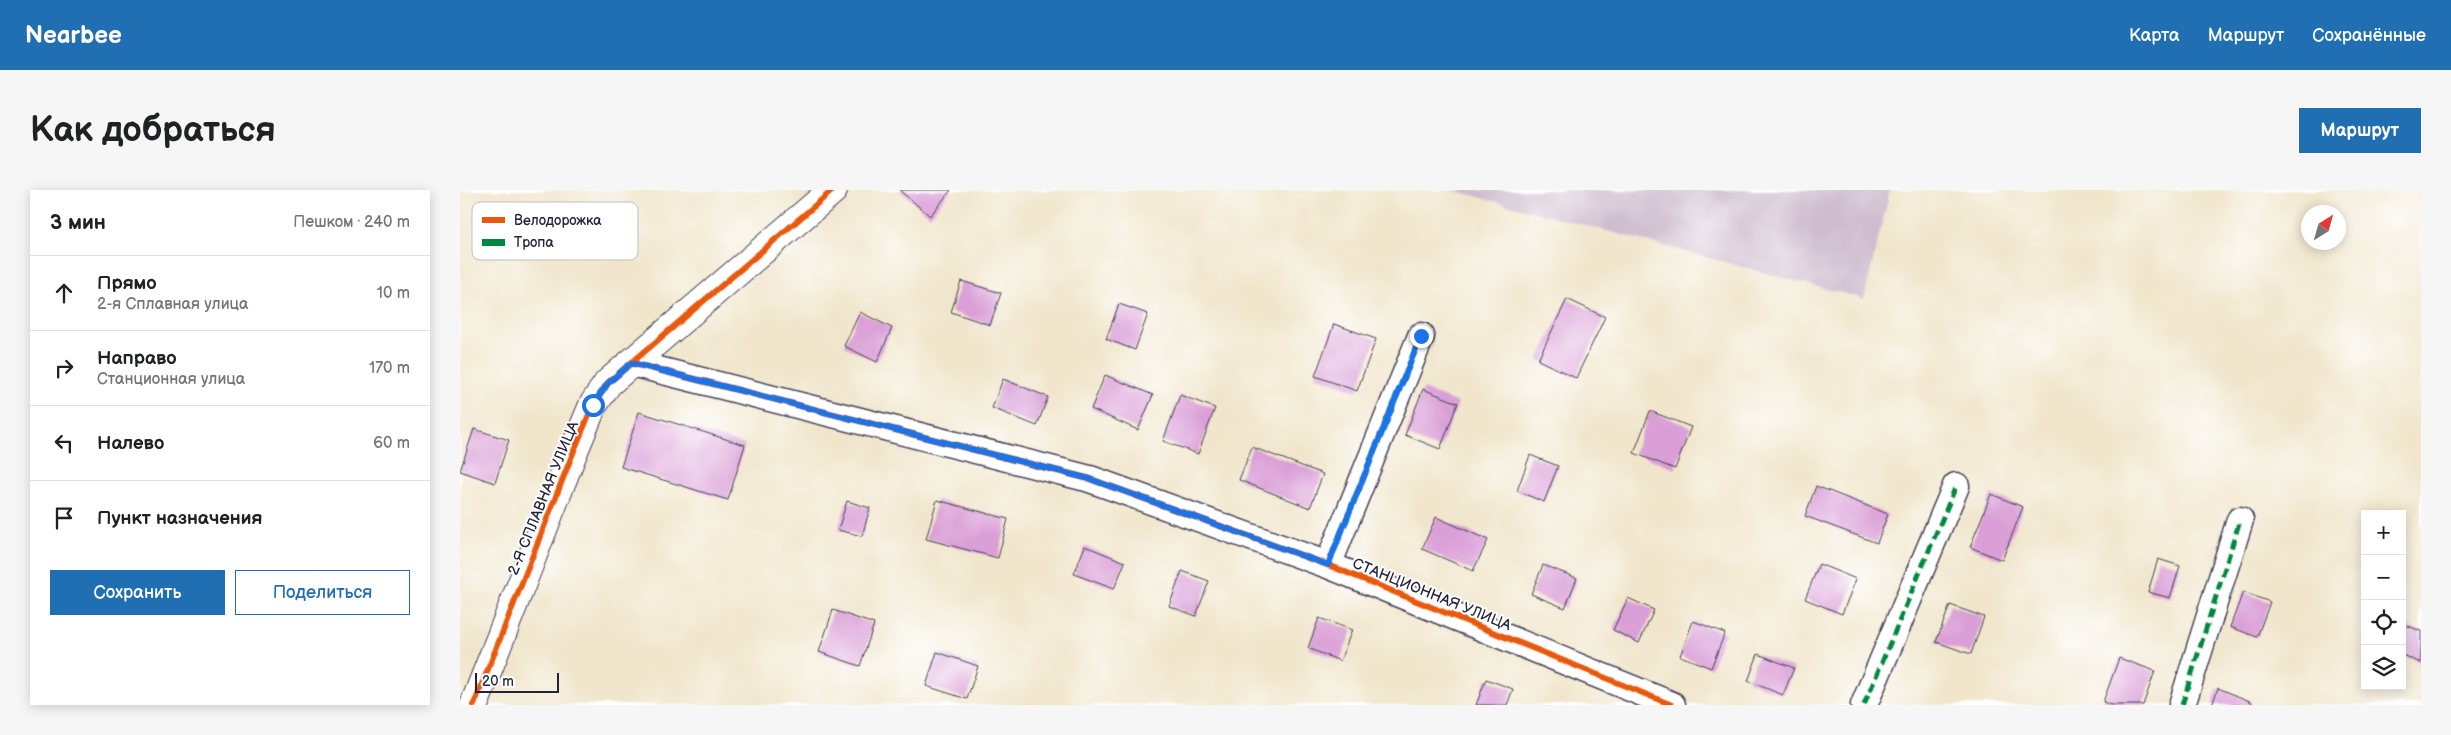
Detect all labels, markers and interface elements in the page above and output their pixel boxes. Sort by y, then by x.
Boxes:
text: Nearbee [25,21,122,50]
text: Карта [2129,25,2180,46]
text: Маршрут [2208,25,2284,46]
text: Сохранённые [2312,25,2426,46]
button: Маршрут [2299,108,2421,153]
text: Как добраться [30,109,276,152]
legend [472,202,638,260]
north arrow [2301,205,2346,250]
text: 3 мин [50,210,106,235]
text: Велодорожка [514,212,602,229]
text: Пешком · 240 m [293,213,410,232]
text: Тропа [514,234,554,251]
text: Прямо [97,272,157,295]
icon: ahead [50,279,78,307]
text: 10 m [377,284,410,303]
text: 2-я Сплавная улица [97,295,249,314]
route end [1410,325,1433,348]
text: Направо [97,347,177,370]
icon: right [50,354,78,382]
text: 170 m [369,359,410,378]
text: Станционная улица [97,370,245,389]
route start [582,394,605,417]
street label: 2-Я СПЛАВНАЯ УЛИЦА [504,418,583,578]
icon: left [50,429,78,457]
text: Налево [97,432,164,455]
text: 60 m [373,434,410,453]
icon: arrive [50,504,78,532]
text: Пункт назначения [97,507,262,530]
map controls [2361,510,2406,690]
button: + [2361,510,2406,555]
street label: СТАНЦИОННАЯ УЛИЦА [1350,554,1515,635]
button: − [2361,555,2406,600]
button: Сохранить [50,570,225,615]
button: Поделиться [235,570,410,615]
button: locate [2361,600,2406,645]
button: layers [2361,645,2406,690]
scale bar [475,670,559,693]
text: 20 m [482,673,514,690]

